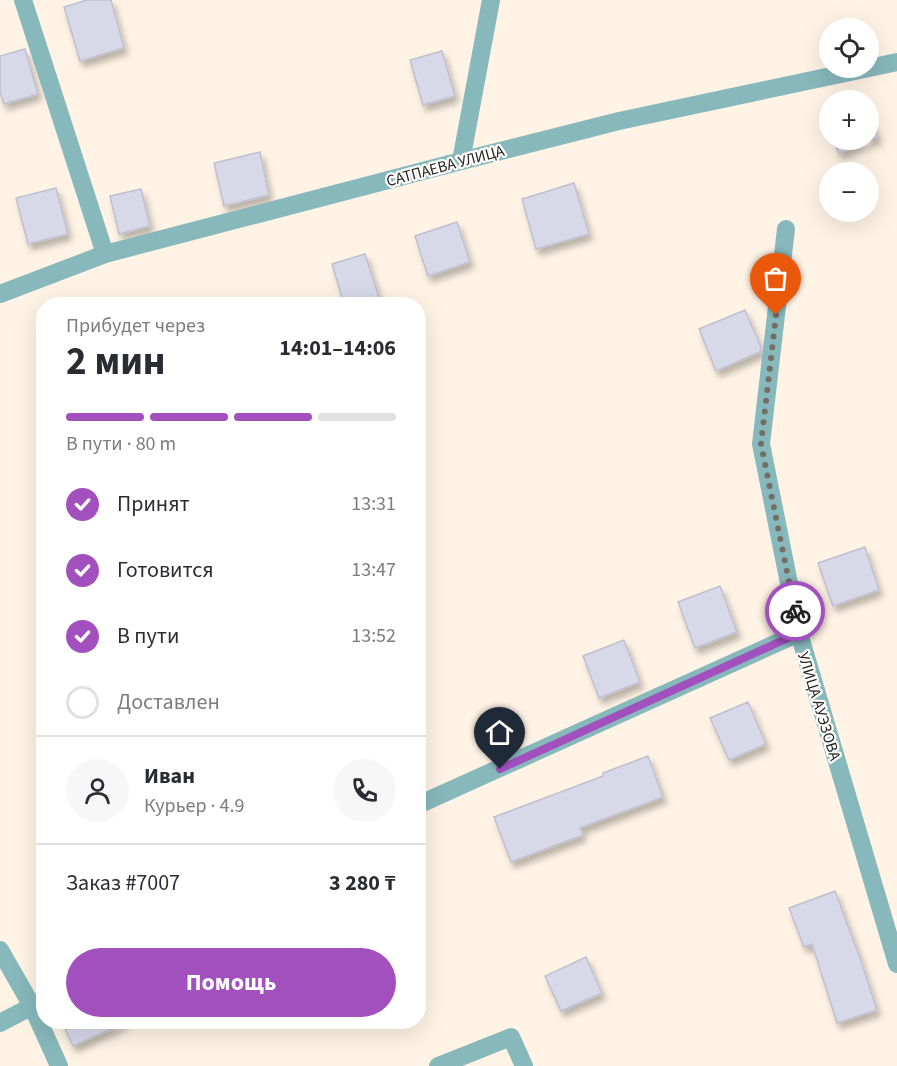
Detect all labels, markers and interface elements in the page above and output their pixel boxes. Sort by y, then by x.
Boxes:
map controls [819,18,879,222]
button: locate [819,18,879,78]
button: + [819,90,879,150]
street label: САТПАЕВА УЛИЦА [384,140,507,192]
button: − [819,162,879,222]
pin [750,253,801,315]
icon: bag [759,262,792,295]
text: Прибудет через [66,312,205,340]
text: 14:01–14:06 [279,332,396,364]
text: 2 мин [66,334,166,390]
text: В пути · 80 m [66,430,176,458]
icon: check [66,488,99,521]
text: Принят [117,488,190,520]
text: 13:31 [351,490,396,518]
icon: check [66,554,99,587]
text: Готовится [117,554,214,586]
text: 13:47 [351,556,396,584]
courier [765,581,825,641]
icon: bike [779,595,812,628]
icon: check [66,620,99,653]
text: В пути [117,620,179,652]
text: 13:52 [351,622,396,650]
street label: УЛИЦА АУЭЗОВА [792,649,846,764]
text: Доставлен [117,686,220,718]
pin [474,707,525,769]
icon: home [483,716,516,749]
button: person [66,759,129,822]
button: phone [333,759,396,822]
text: Иван [144,760,195,792]
text: Курьер · 4.9 [144,792,244,820]
text: Заказ #7007 [66,867,180,899]
text: 3 280 ₸ [329,867,396,899]
button: Помощь [66,948,396,1017]

